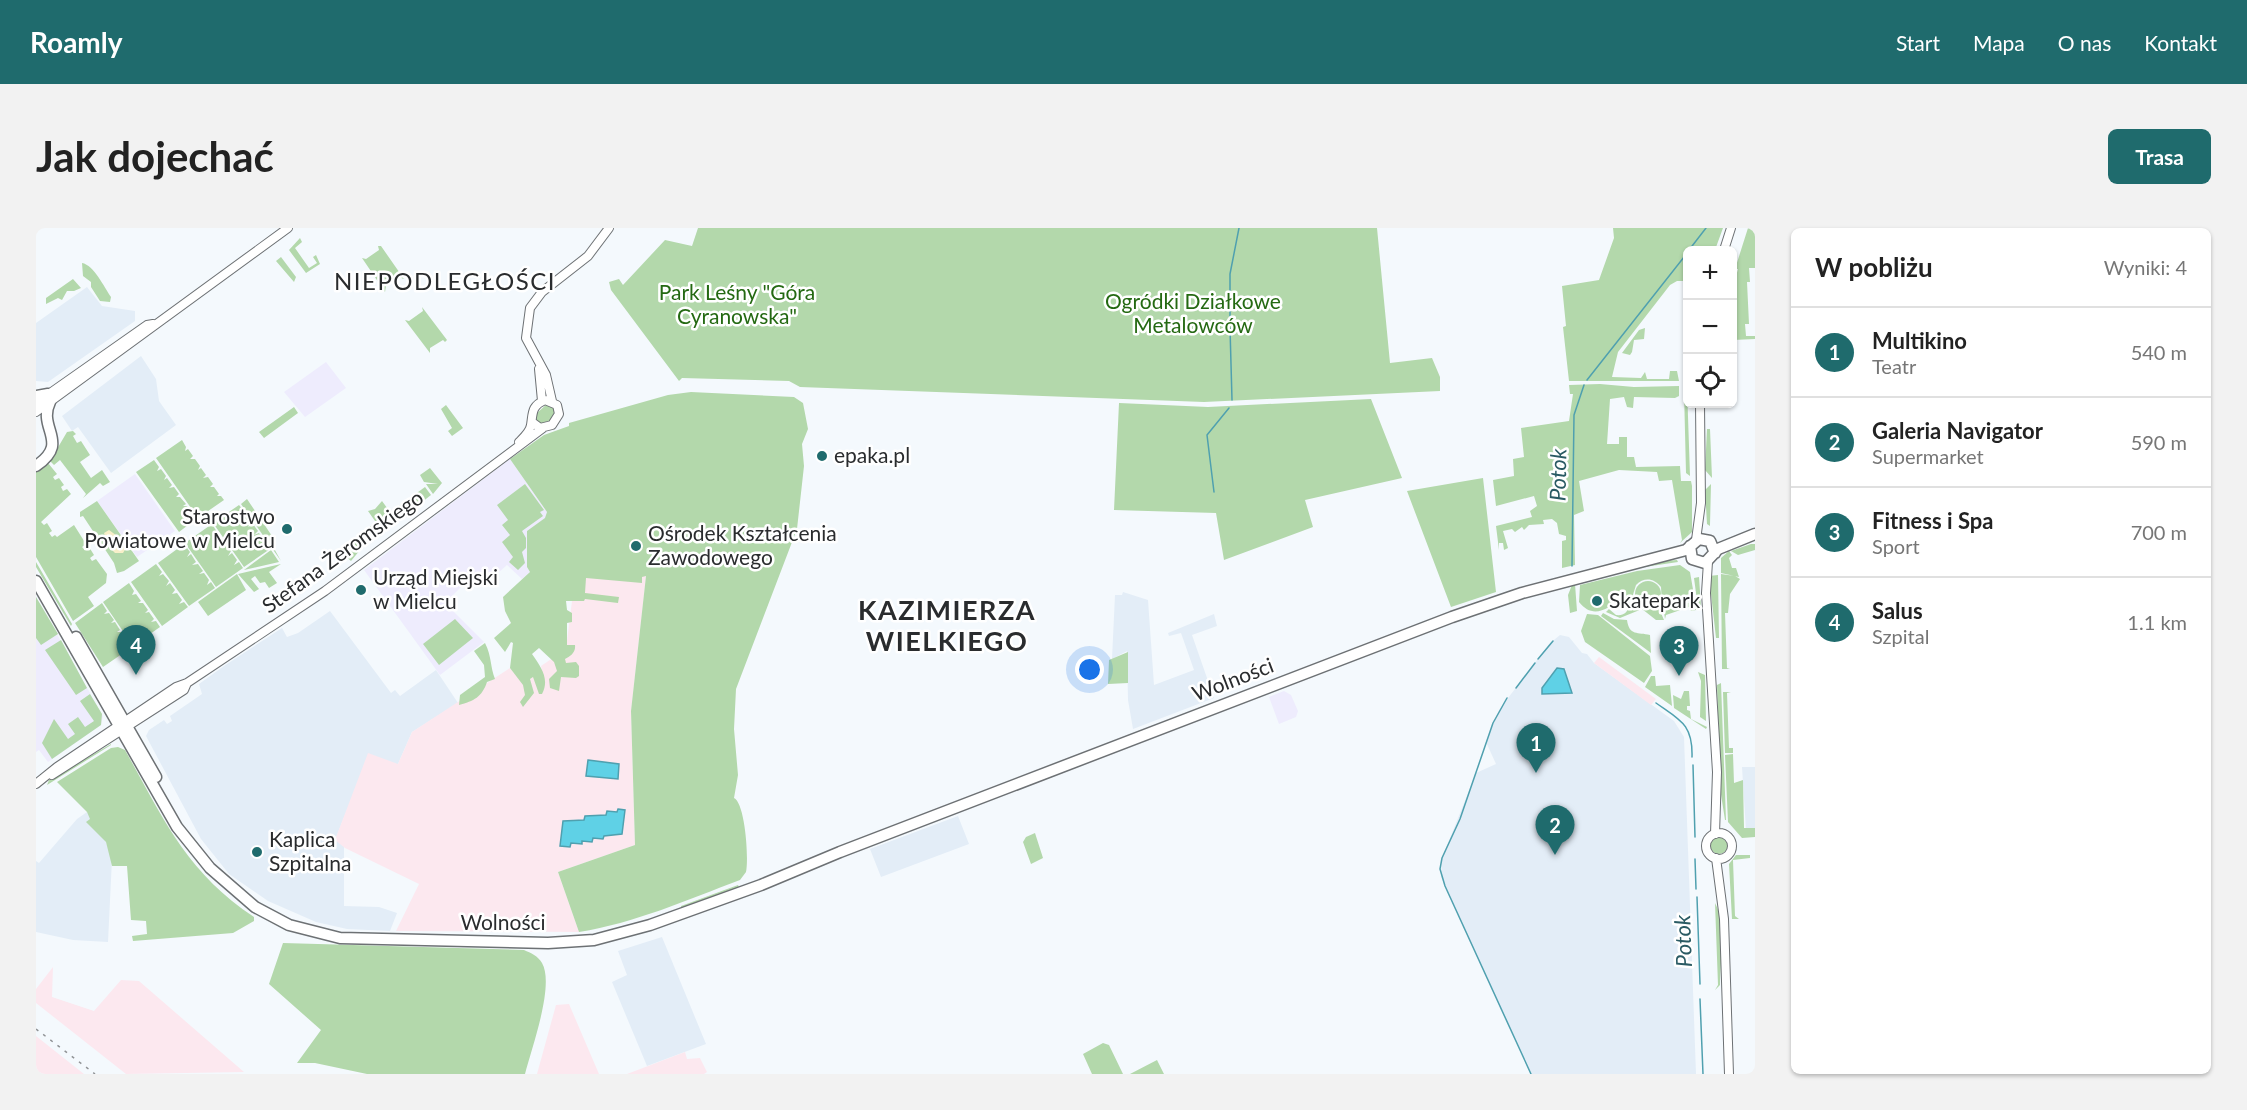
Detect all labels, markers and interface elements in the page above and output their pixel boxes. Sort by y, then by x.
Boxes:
text: Roamly [30,25,123,59]
text: Start [1896,30,1940,55]
text: Mapa [1973,30,2025,55]
text: O nas [2058,30,2111,55]
text: Kontakt [2144,30,2217,55]
button: Trasa [2108,129,2211,184]
text: Jak dojechać [36,131,274,181]
map controls [1683,246,1737,408]
button: + [1683,246,1737,300]
text: W pobliżu [1815,251,1933,283]
text: Wyniki: 4 [2104,255,2187,279]
district label: NIEPODLEGŁOŚCI [334,266,556,295]
park label: Park Leśny "Góra Cyranowska" [659,279,815,328]
park label: Ogródki Działkowe Metalowców [1105,288,1281,337]
button: − [1683,300,1737,354]
text: Multikino [1872,327,1967,354]
text: 1 [1829,340,1840,364]
text: 540 m [2131,340,2187,364]
button: locate [1683,354,1737,408]
text: Teatr [1872,354,1916,378]
text: Galeria Navigator [1872,417,2043,444]
text: 2 [1829,430,1840,454]
text: 590 m [2131,430,2187,454]
place label: epaka.pl [834,442,910,467]
text: Supermarket [1872,444,1984,468]
water label: Potok [1544,448,1571,501]
marker: epaka.pl [815,449,829,463]
street label: Stefana Żeromskiego [257,484,428,618]
place label: Starostwo Powiatowe w Mielcu [84,503,275,552]
text: Fitness i Spa [1872,507,1994,534]
place label: Ośrodek Kształcenia Zawodowego [648,520,837,569]
text: 3 [1829,520,1840,544]
text: 700 m [2131,520,2187,544]
marker: Starostwo Powiatowe w Mielcu [280,522,294,536]
text: Sport [1872,534,1920,558]
marker: Ośrodek Kształcenia Zawodowego [629,539,643,553]
place label: Urząd Miejski w Mielcu [373,564,498,613]
marker: Urząd Miejski w Mielcu [354,583,368,597]
place label: Skatepark [1609,587,1701,612]
district label: KAZIMIERZA WIELKIEGO [858,593,1036,657]
marker: Skatepark [1590,594,1604,608]
text: Salus [1872,597,1923,624]
text: 4 [1829,610,1840,634]
text: 1.1 km [2127,610,2187,634]
text: Szpital [1872,624,1929,648]
pin: 4 [116,626,156,675]
pin: 3 [1660,626,1698,676]
street label: Wolności [1188,652,1277,706]
your location [1075,655,1104,684]
pin: 1 [1516,724,1556,773]
pin: 2 [1536,806,1574,855]
place label: Kaplica Szpitalna [269,826,351,875]
marker: Kaplica Szpitalna [250,845,264,859]
street label: Wolności [460,909,546,934]
water label: Potok [1668,914,1697,968]

